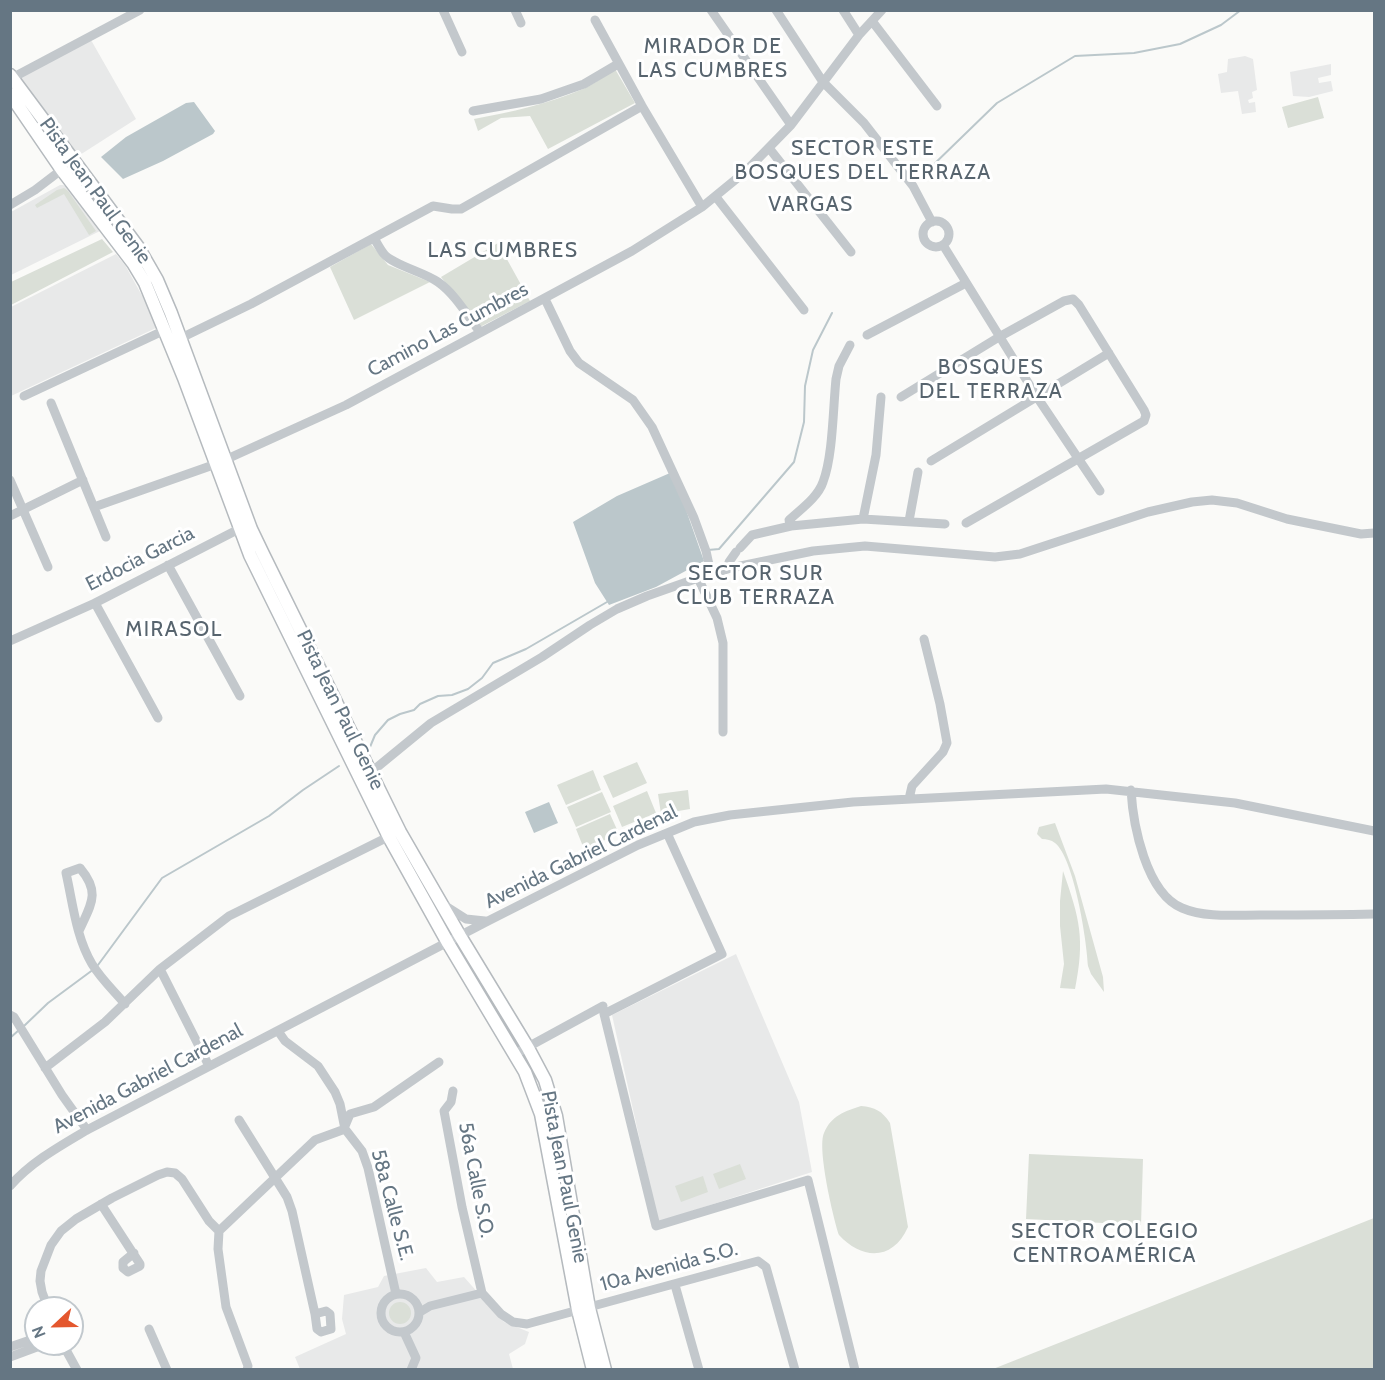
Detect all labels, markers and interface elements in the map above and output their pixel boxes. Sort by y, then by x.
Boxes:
district label: MIRADOR DE LAS CUMBRES [638,34,788,84]
street label: Pista Jean Paul Genie [34,113,156,269]
district label: SECTOR ESTE BOSQUES DEL TERRAZA [734,136,992,186]
district label: VARGAS [768,192,854,218]
district label: LAS CUMBRES [428,238,578,264]
street label: Camino Las Cumbres [364,278,532,382]
district label: BOSQUES DEL TERRAZA [919,355,1063,405]
street label: Erdocia Garcia [82,521,198,597]
district label: SECTOR SUR CLUB TERRAZA [676,561,836,611]
district label: MIRASOL [125,617,223,643]
street label: Pista Jean Paul Genie [291,626,389,794]
street label: Avenida Gabriel Cardenal [481,800,681,914]
street label: Avenida Gabriel Cardenal [49,1019,247,1139]
street label: Pista Jean Paul Genie [536,1089,592,1265]
street label: 56a Calle S.O. [453,1120,499,1240]
street label: 58a Calle S.E. [366,1147,418,1263]
district label: SECTOR COLEGIO CENTROAMÉRICA [1011,1219,1199,1269]
street label: 10a Avenida S.O. [598,1237,740,1297]
north arrow [24,1296,84,1356]
text: N [28,1323,50,1341]

